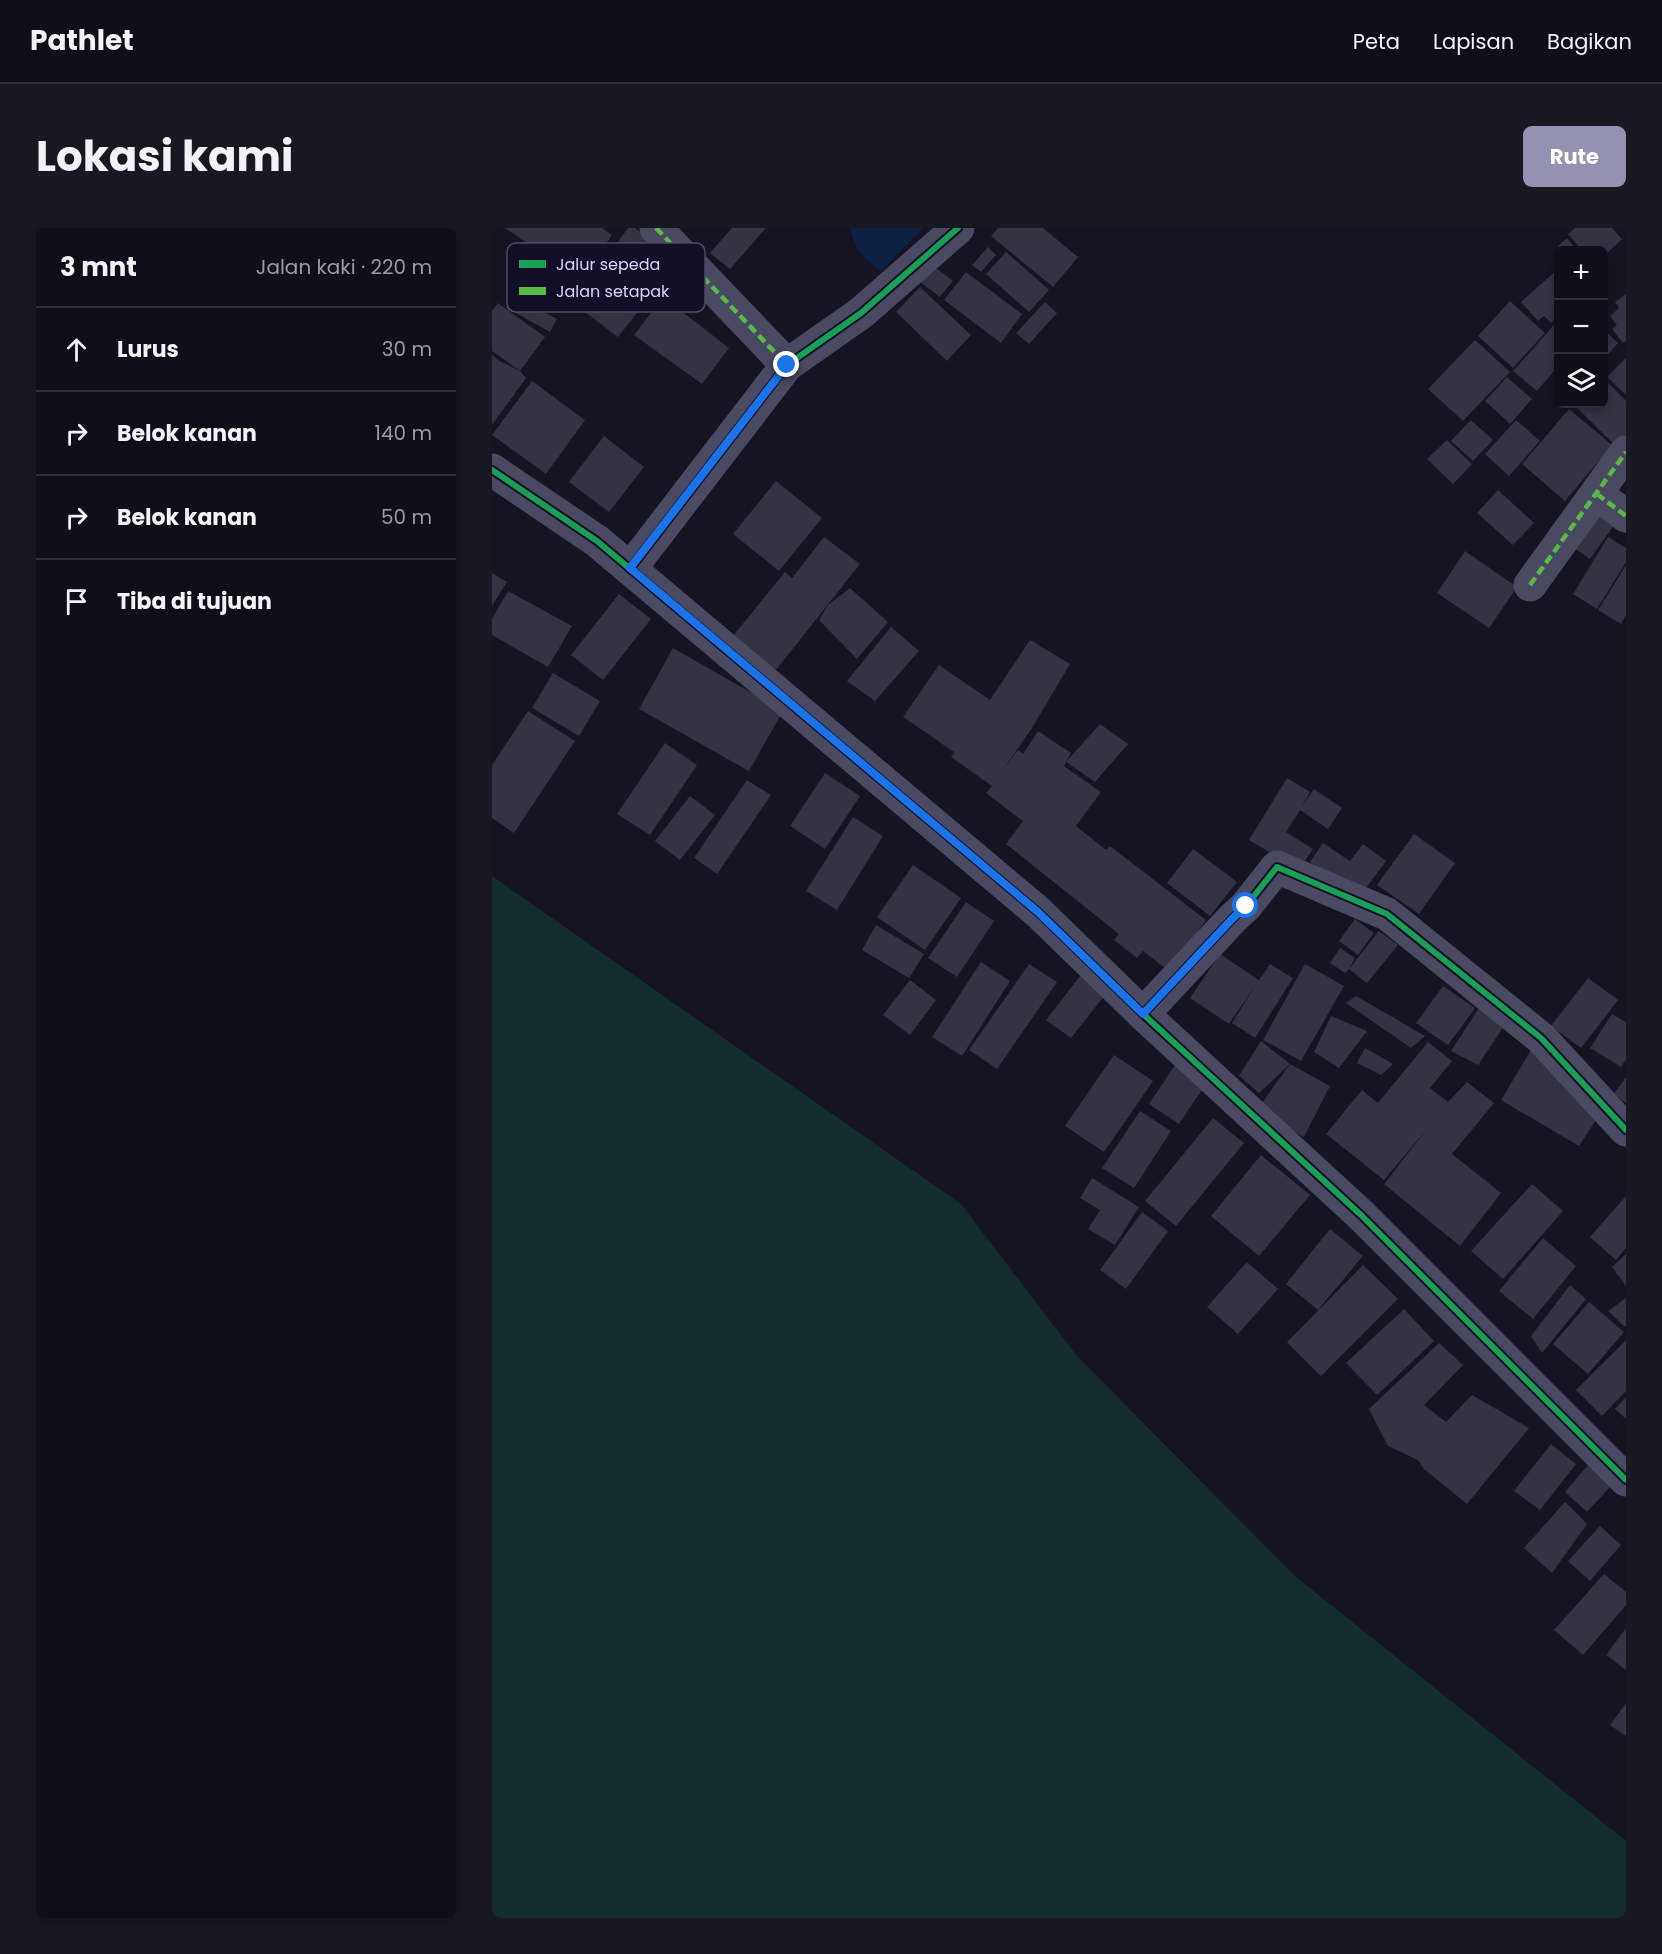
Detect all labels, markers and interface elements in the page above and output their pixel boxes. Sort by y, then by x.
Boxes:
text: Pathlet [30,21,134,60]
text: Peta [1353,27,1400,56]
text: Lapisan [1433,27,1514,56]
text: Bagikan [1547,27,1632,56]
button: Rute [1523,126,1626,187]
text: Lokasi kami [36,127,293,186]
legend [507,243,705,312]
map controls [1554,246,1608,408]
button: + [1554,246,1608,300]
text: 3 mnt [60,249,137,285]
text: Jalan kaki · 220 m [256,253,432,281]
text: Jalur sepeda [556,253,660,276]
text: Jalan setapak [556,280,670,303]
button: − [1554,300,1608,354]
icon: ahead [60,333,93,366]
text: Lurus [117,334,179,365]
text: 30 m [382,335,432,363]
route end [773,351,799,377]
button: layers [1554,354,1608,408]
icon: right [60,417,93,450]
text: Belok kanan [117,418,257,449]
text: 140 m [375,419,432,447]
icon: right [60,501,93,534]
text: Belok kanan [117,502,257,533]
text: 50 m [381,503,432,531]
icon: arrive [60,585,93,618]
text: Tiba di tujuan [117,586,272,617]
route start [1232,892,1258,918]

